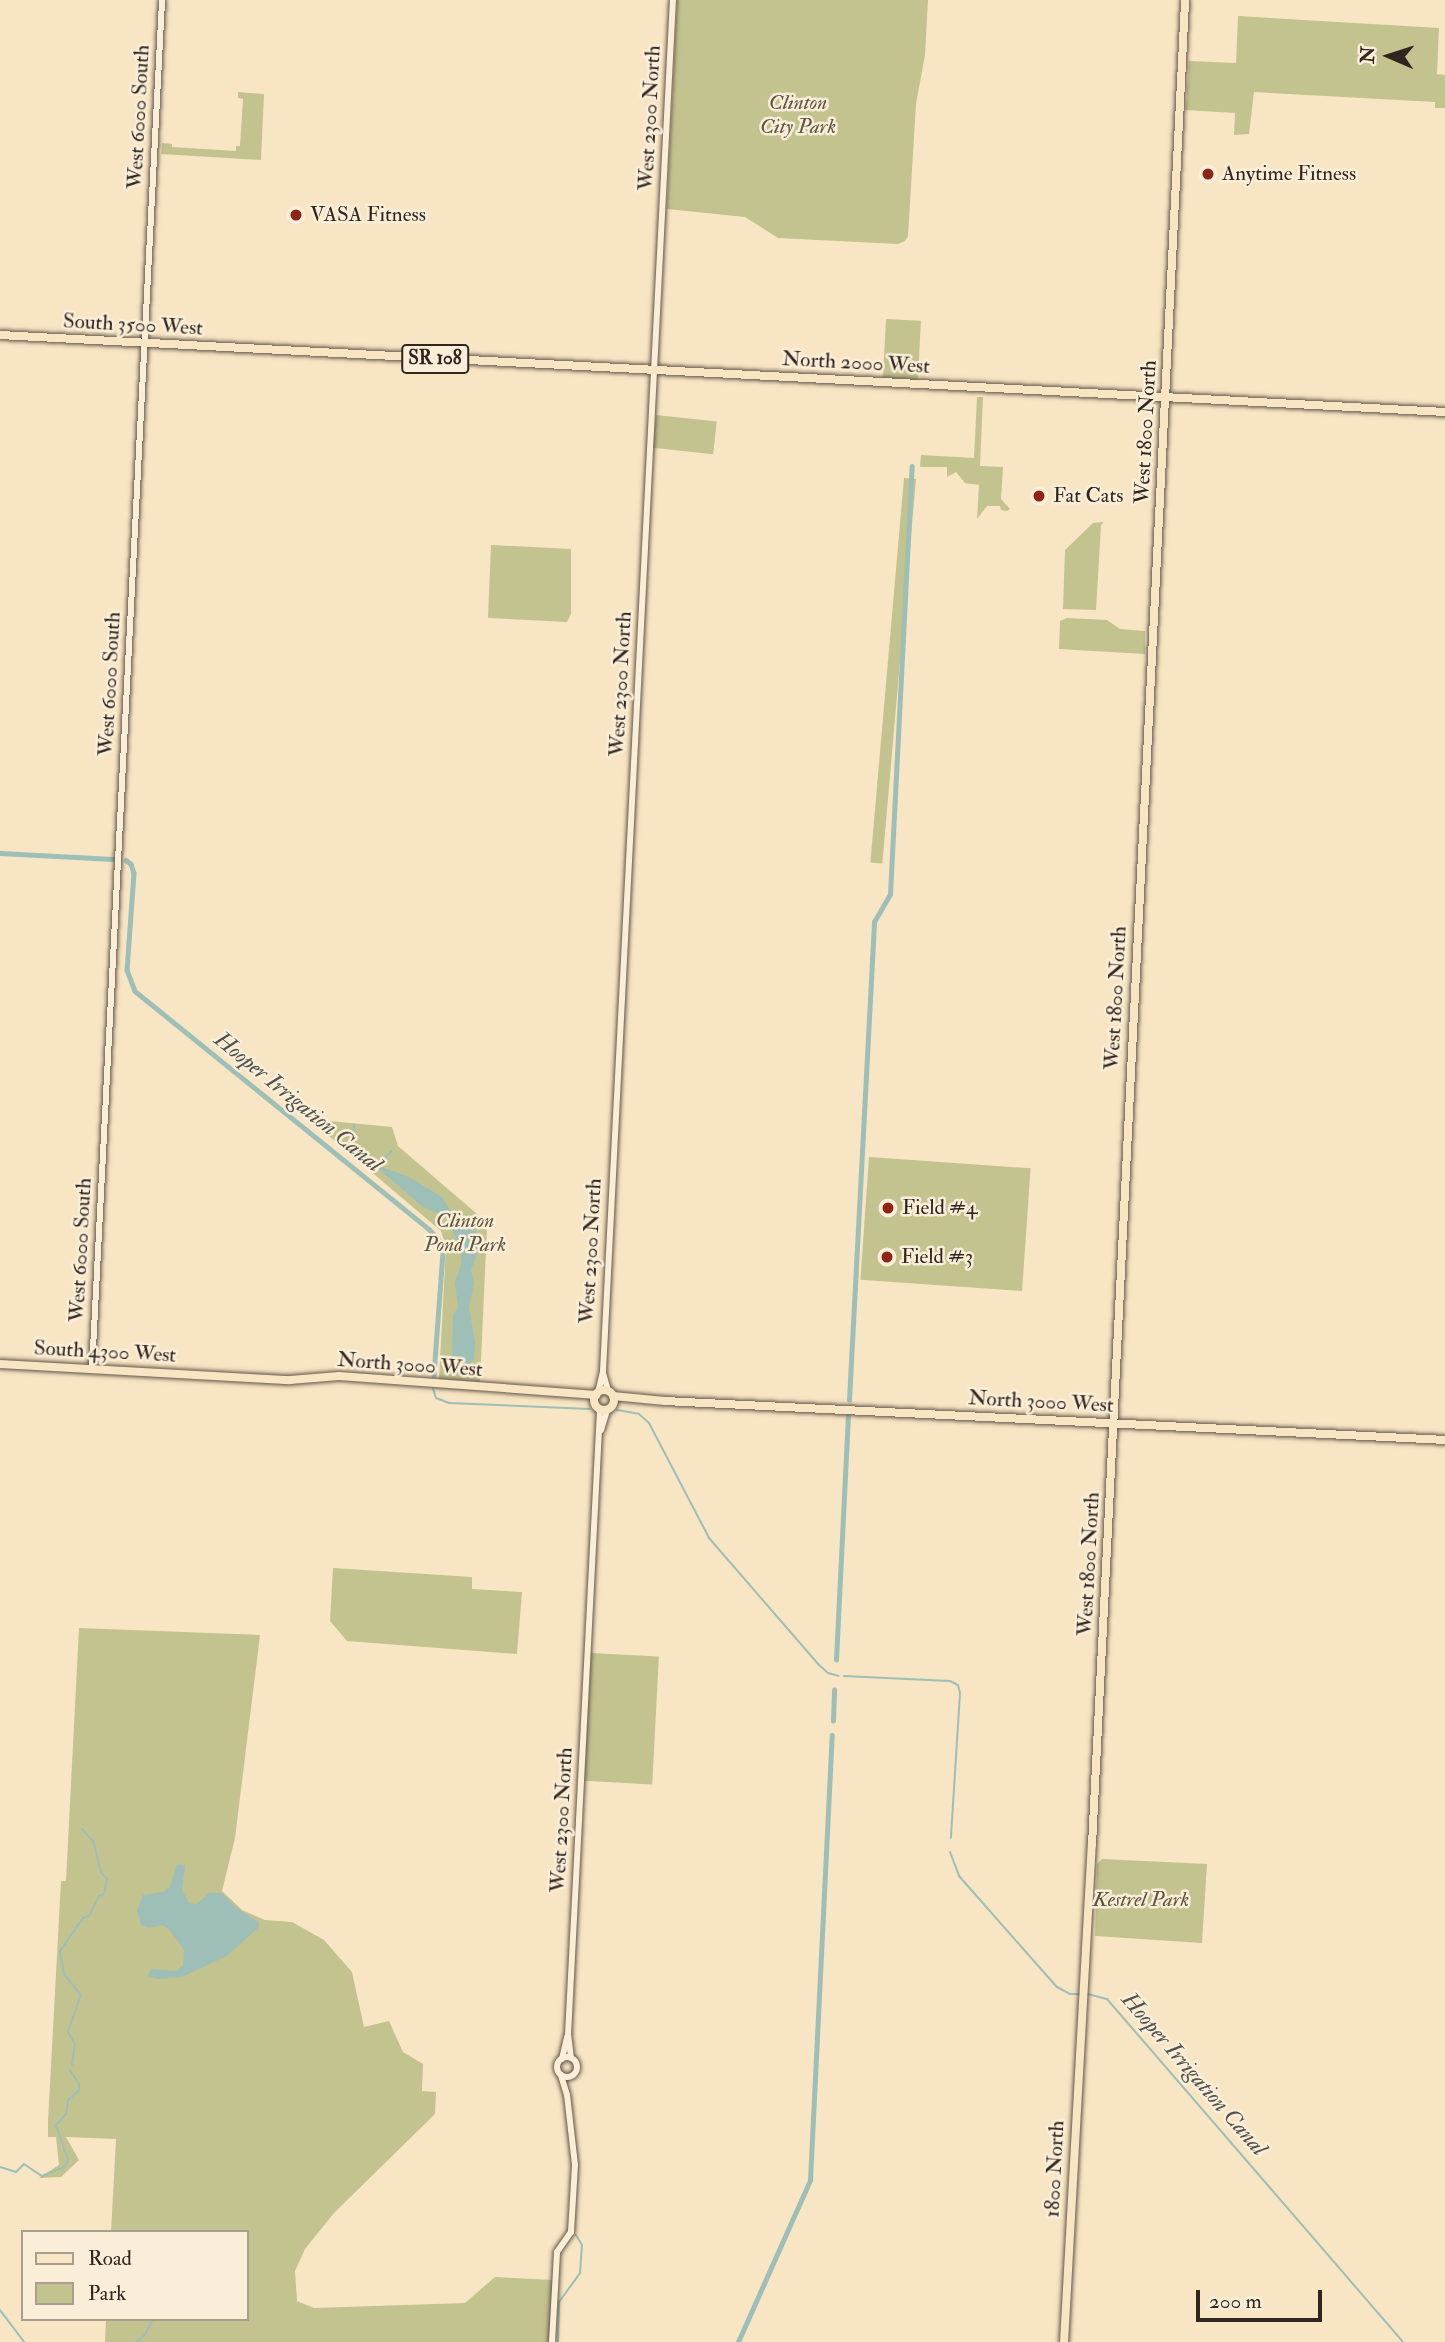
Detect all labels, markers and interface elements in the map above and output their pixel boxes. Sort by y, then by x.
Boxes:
north arrow [1354,21,1424,91]
street label: West 6000 South [123,44,155,190]
street label: West 2300 North [634,45,666,191]
text: N [1356,46,1380,64]
park label: Clinton City Park [760,90,836,140]
place label: Anytime Fitness [1222,161,1356,187]
marker: Anytime Fitness [1200,166,1216,182]
place label: VASA Fitness [310,202,426,228]
marker: VASA Fitness [288,207,304,223]
street label: South 3500 West [62,309,204,341]
road number: SR 108 [400,344,470,374]
street label: North 2000 West [781,347,931,379]
street label: West 1800 North [1130,359,1162,505]
place label: Fat Cats [1053,483,1123,509]
marker: Fat Cats [1031,488,1047,504]
street label: West 6000 South [94,611,126,757]
street label: West 2300 North [605,611,637,757]
street label: West 1800 North [1100,925,1132,1071]
water label: Hooper Irrigation Canal [209,1026,387,1178]
street label: West 6000 South [65,1177,97,1323]
street label: West 2300 North [575,1178,607,1324]
place label: Field #4 [902,1195,977,1221]
marker: Field #4 [880,1200,896,1216]
park label: Clinton Pond Park [424,1208,506,1258]
place label: Field #3 [901,1244,973,1270]
marker: Field #3 [879,1249,895,1265]
street label: South 4300 West [33,1336,177,1368]
street label: North 3000 West [337,1347,483,1383]
street label: North 3000 West [968,1386,1114,1418]
street label: West 1800 North [1073,1491,1105,1637]
street label: West 2300 North [546,1747,578,1893]
park label: Kestrel Park [1093,1887,1189,1913]
water label: Hooper Irrigation Canal [1115,1986,1273,2162]
street label: 1800 North [1040,2120,1070,2218]
legend [21,2230,248,2321]
text: Road [88,2245,132,2272]
scale bar [1200,2276,1326,2320]
text: Park [88,2280,126,2307]
text: 200 m [1209,2288,1262,2315]

